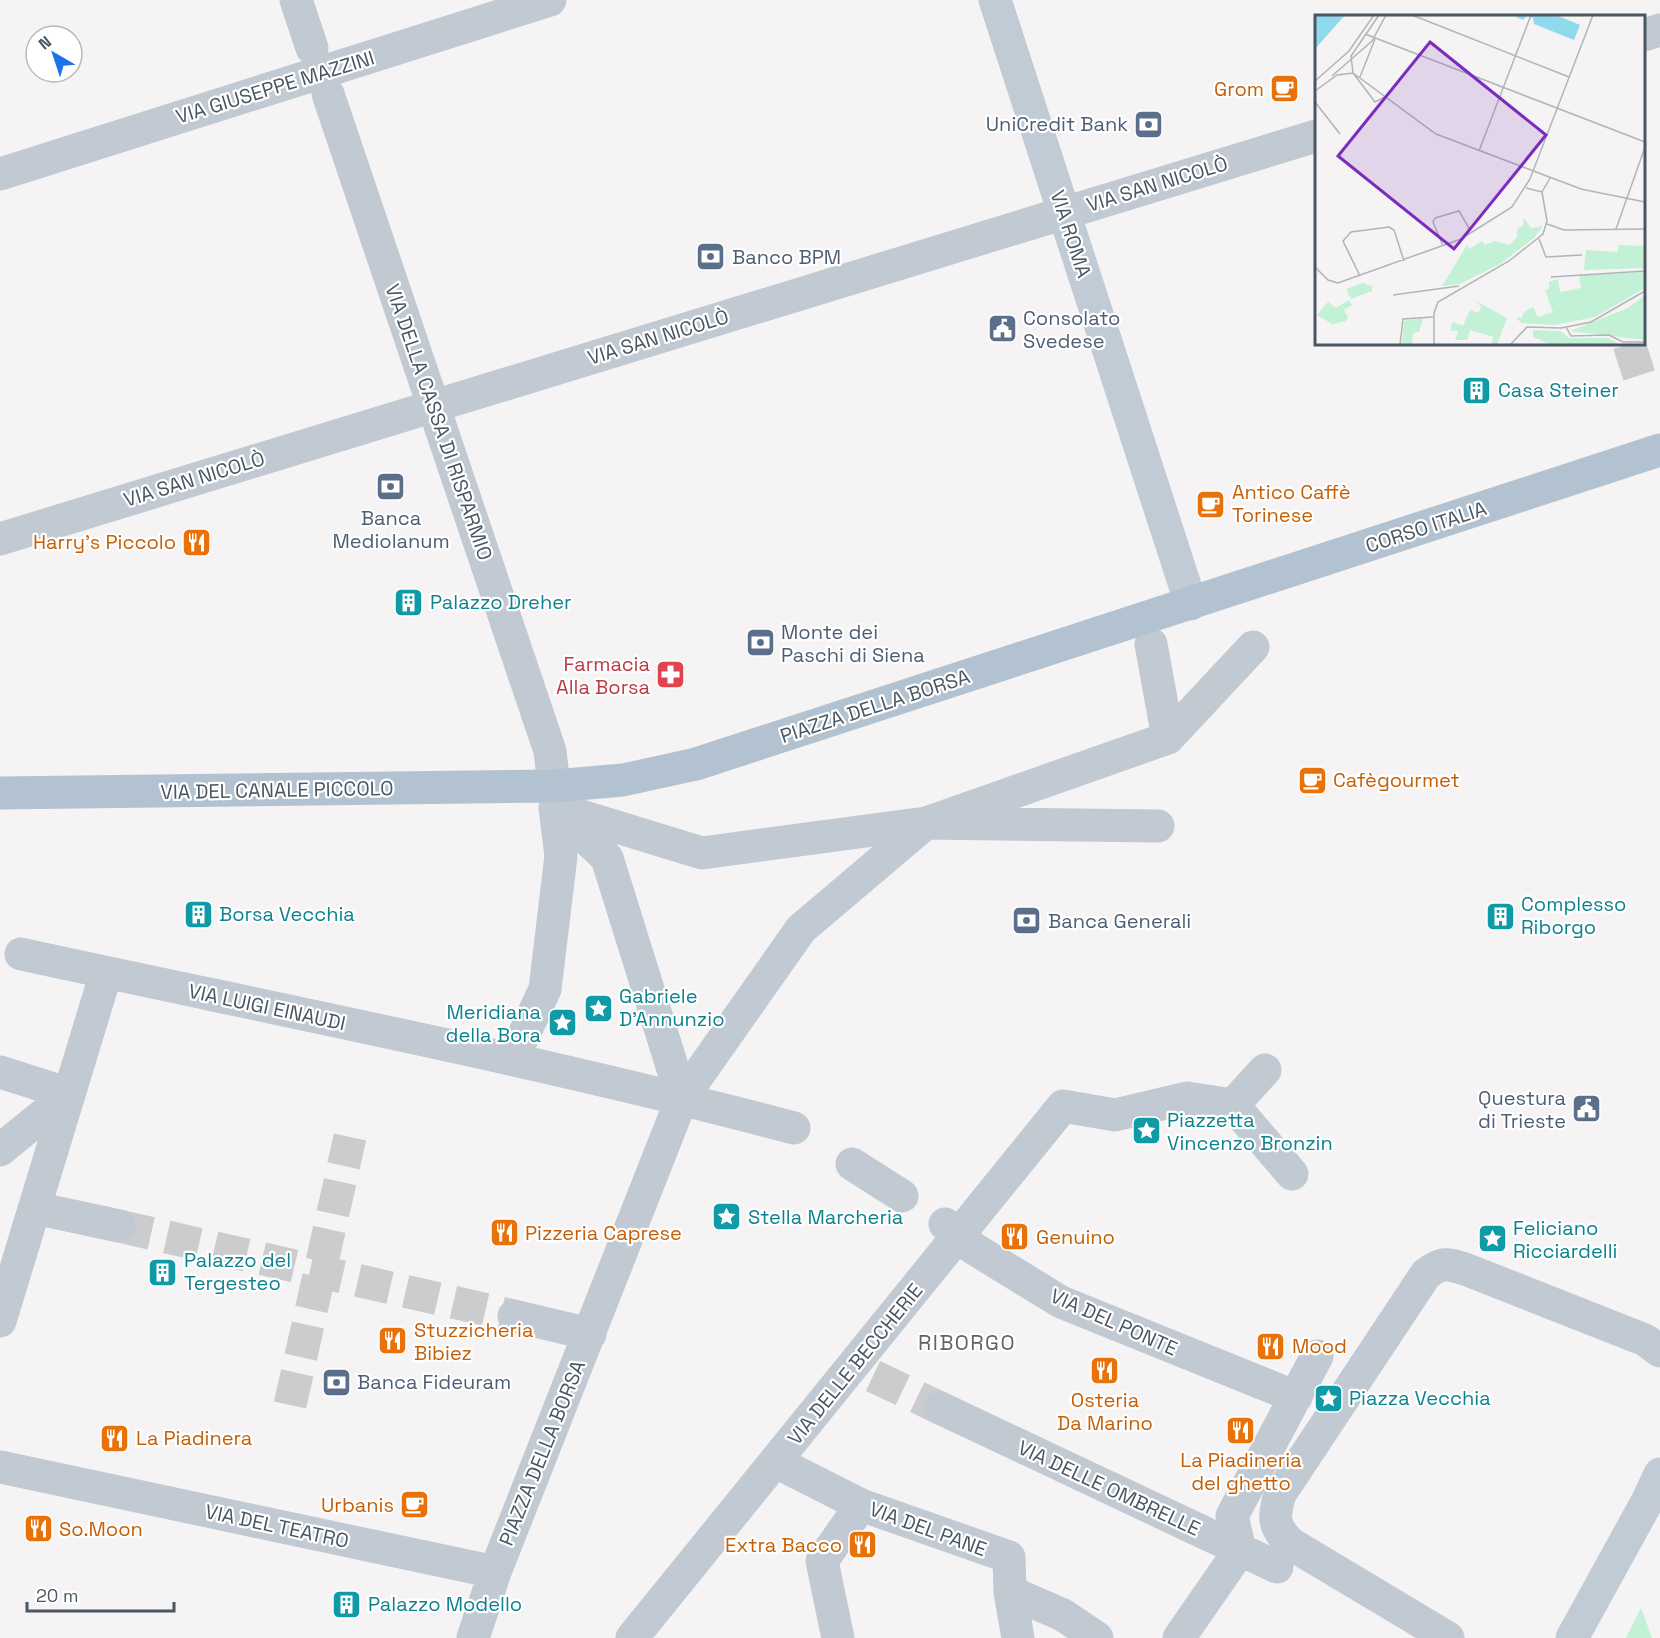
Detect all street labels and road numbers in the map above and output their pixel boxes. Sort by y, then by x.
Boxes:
street label: VIA GIUSEPPE MAZZINI [173,44,377,130]
street label: VIA SAN NICOLÒ [1083,150,1231,218]
street label: VIA ROMA [1045,187,1097,281]
street label: VIA DELLA CASSA DI RISPARMIO [379,280,499,564]
street label: VIA SAN NICOLÒ [584,303,732,371]
street label: VIA SAN NICOLÒ [120,445,268,513]
street label: CORSO ITALIA [1362,495,1490,559]
street label: PIAZZA DELLA BORSA [777,663,974,749]
street label: VIA DEL CANALE PICCOLO [160,775,394,805]
street label: VIA LUIGI EINAUDI [186,978,348,1036]
street label: VIA DELLE BECCHERIE [782,1278,928,1450]
street label: VIA DEL PONTE [1046,1282,1182,1362]
street label: PIAZZA DELLA BORSA [493,1356,591,1550]
street label: VIA DELLE OMBRELLE [1014,1434,1204,1542]
street label: VIA DEL PANE [866,1496,990,1562]
street label: VIA DEL TEATRO [203,1498,351,1554]

